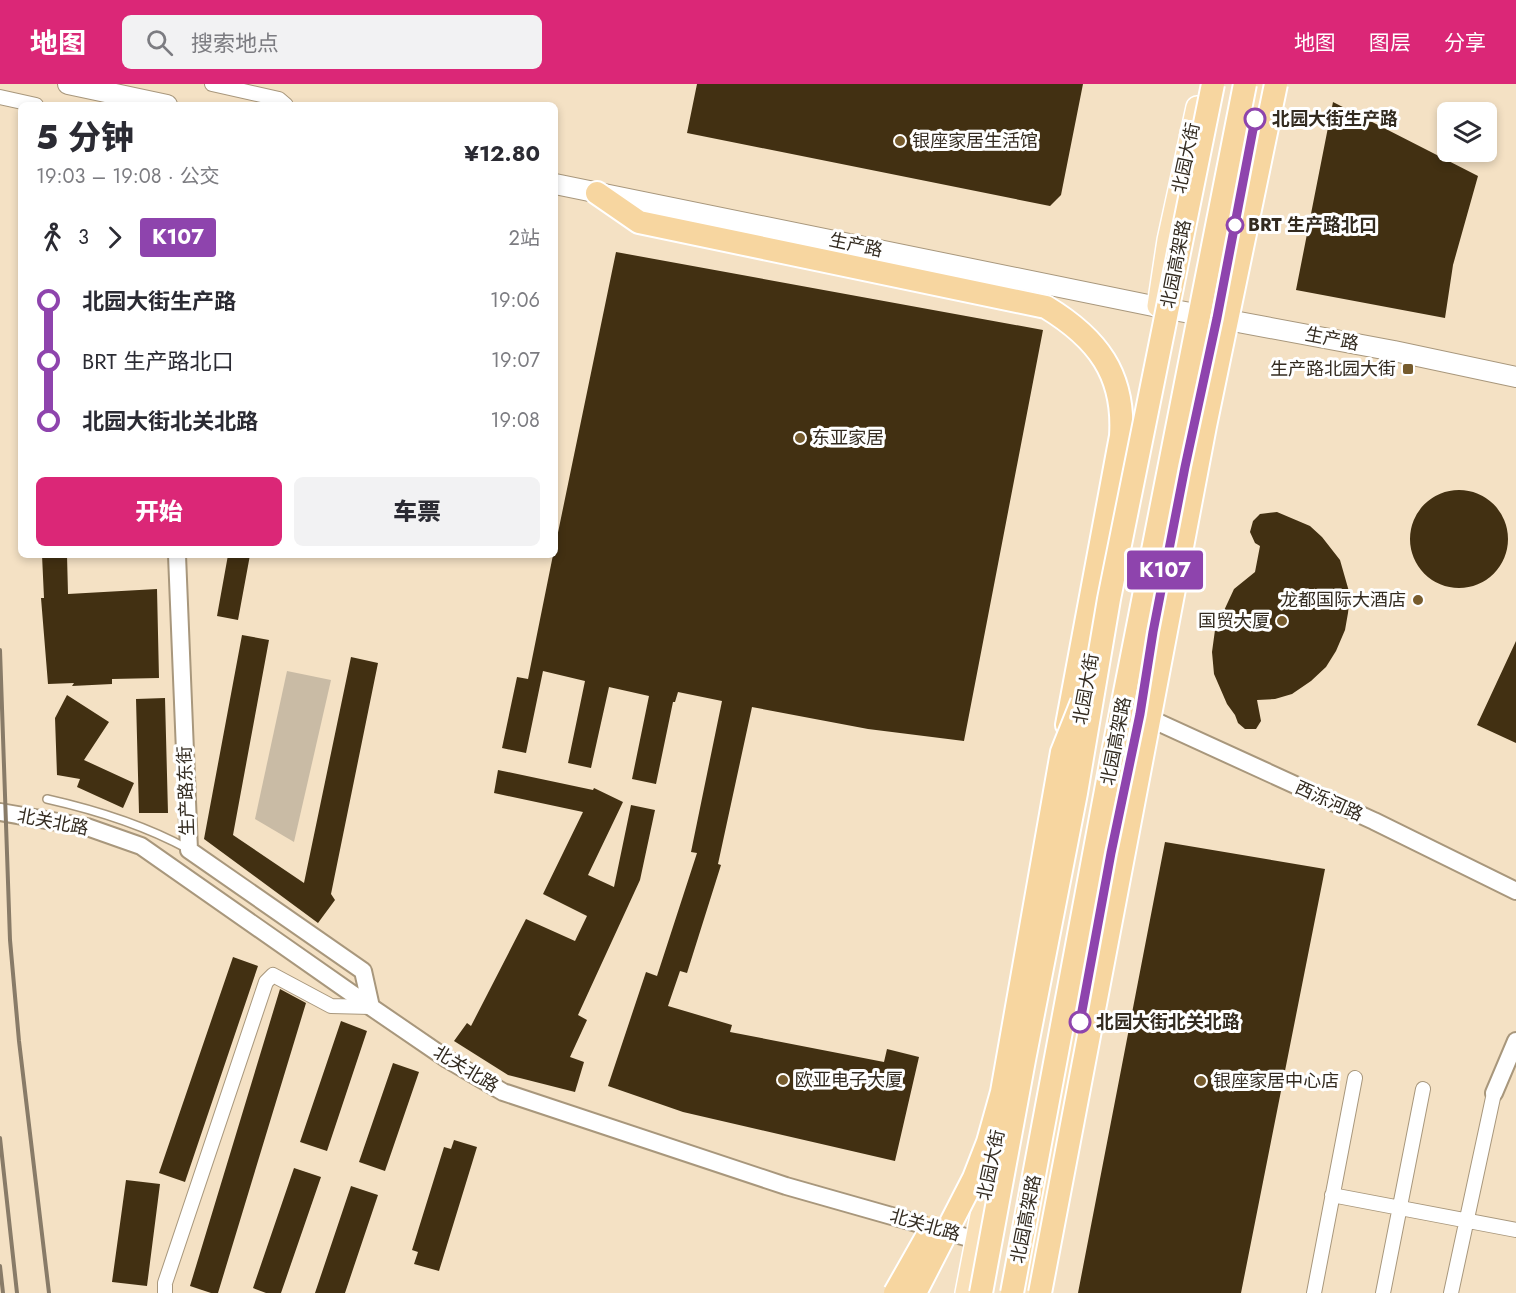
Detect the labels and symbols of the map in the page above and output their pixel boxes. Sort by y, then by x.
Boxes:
place label: 北园大街生产路 [1272,106,1398,132]
marker: 北园大街生产路 [1244,108,1266,130]
street label: 北园大街 [1166,120,1206,196]
place label: 银座家居生活馆 [912,128,1038,154]
marker: 银座家居生活馆 [893,134,907,148]
place label: BRT 生产路北口 [1248,212,1377,238]
marker: BRT 生产路北口 [1226,216,1244,234]
street label: 北园高架路 [1155,217,1197,311]
street label: 生产路 [827,227,885,263]
street label: 生产路 [1303,321,1361,357]
place label: 生产路北园大街 [1270,356,1396,382]
marker: 生产路北园大街 [1401,362,1415,376]
place label: 东亚家居 [812,425,884,451]
marker: 东亚家居 [793,431,807,445]
line badge: K107 [1123,550,1207,590]
place label: 龙都国际大酒店 [1280,587,1406,613]
marker: 龙都国际大酒店 [1411,593,1425,607]
place label: 国贸大厦 [1198,608,1270,634]
marker: 国贸大厦 [1275,614,1289,628]
street label: 北园大街 [1067,651,1105,727]
street label: 北园高架路 [1095,694,1137,788]
street label: 生产路东街 [171,746,201,836]
street label: 西泺河路 [1291,774,1367,828]
street label: 北关北路 [15,802,91,842]
place label: 北园大街北关北路 [1096,1009,1240,1035]
marker: 北园大街北关北路 [1069,1011,1091,1033]
street label: 北关北路 [428,1039,504,1099]
place label: 欧亚电子大厦 [795,1067,903,1093]
place label: 银座家居中心店 [1213,1068,1339,1094]
marker: 欧亚电子大厦 [776,1073,790,1087]
marker: 银座家居中心店 [1194,1074,1208,1088]
street label: 北园大街 [971,1127,1011,1203]
street label: 北园高架路 [1005,1172,1047,1266]
street label: 北关北路 [887,1203,963,1247]

